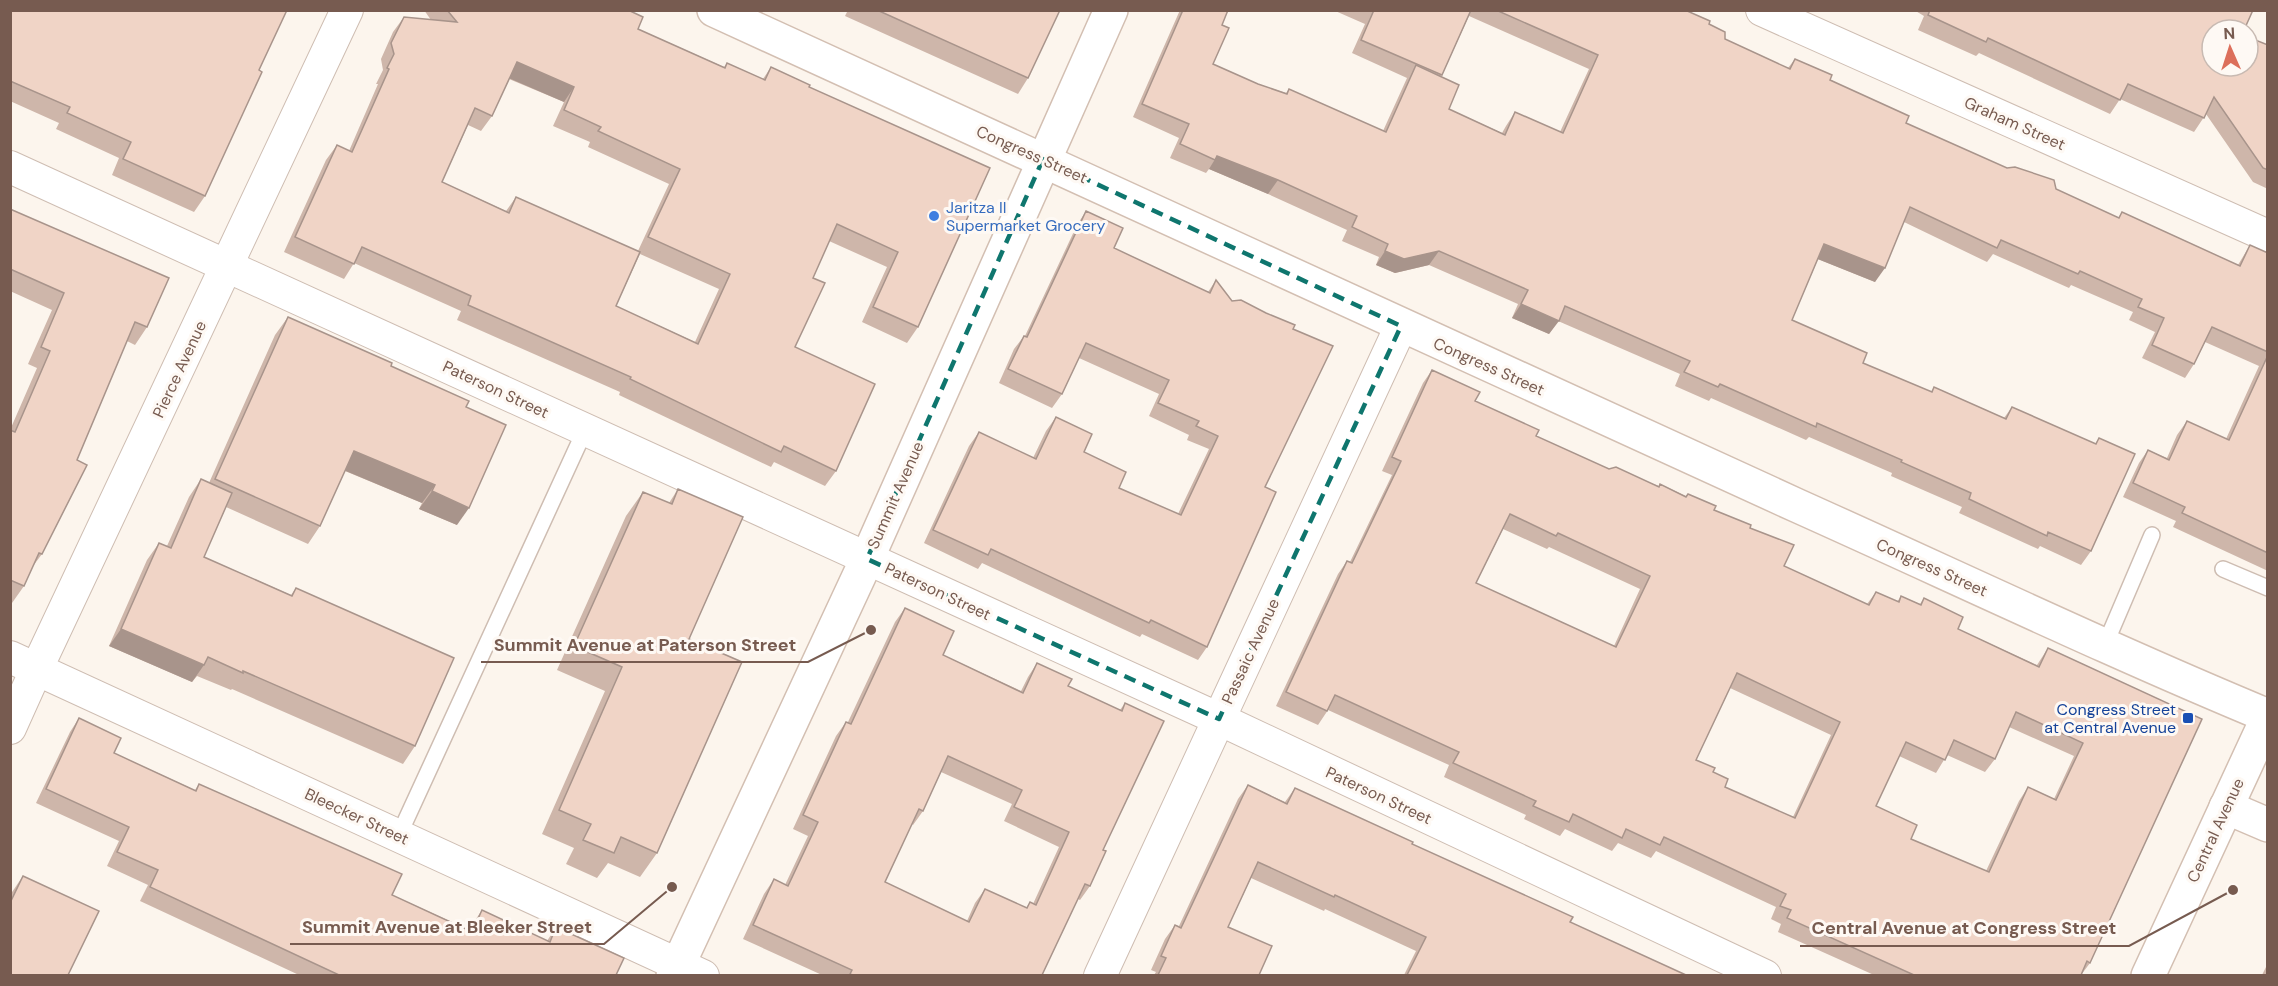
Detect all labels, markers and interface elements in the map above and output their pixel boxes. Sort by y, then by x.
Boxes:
north arrow [2200,18,2260,78]
text: N [2223,23,2236,44]
street label: Graham Street [1961,92,2069,155]
street label: Congress Street [973,121,1091,188]
place label: Jaritza II Supermarket Grocery [946,197,1106,236]
marker: Jaritza II Supermarket Grocery [927,209,941,223]
street label: Pierce Avenue [148,317,211,421]
street label: Congress Street [1430,333,1548,400]
street label: Paterson Street [439,356,552,423]
street label: Summit Avenue [862,438,929,552]
street label: Congress Street [1873,534,1991,601]
street label: Paterson Street [881,558,994,625]
street label: Passaic Avenue [1217,595,1284,707]
callout: Summit Avenue at Paterson Street [481,626,808,662]
text: Summit Avenue at Paterson Street [494,633,796,657]
place label: Congress Street at Central Avenue [2044,699,2176,738]
marker: Congress Street at Central Avenue [2181,711,2195,725]
street label: Paterson Street [1322,762,1435,829]
street label: Central Avenue [2182,775,2249,886]
street label: Bleecker Street [301,783,412,850]
callout: Summit Avenue at Bleeker Street [290,908,604,944]
callout: Central Avenue at Congress Street [1800,910,2129,946]
text: Summit Avenue at Bleeker Street [302,915,592,939]
text: Central Avenue at Congress Street [1812,916,2116,940]

